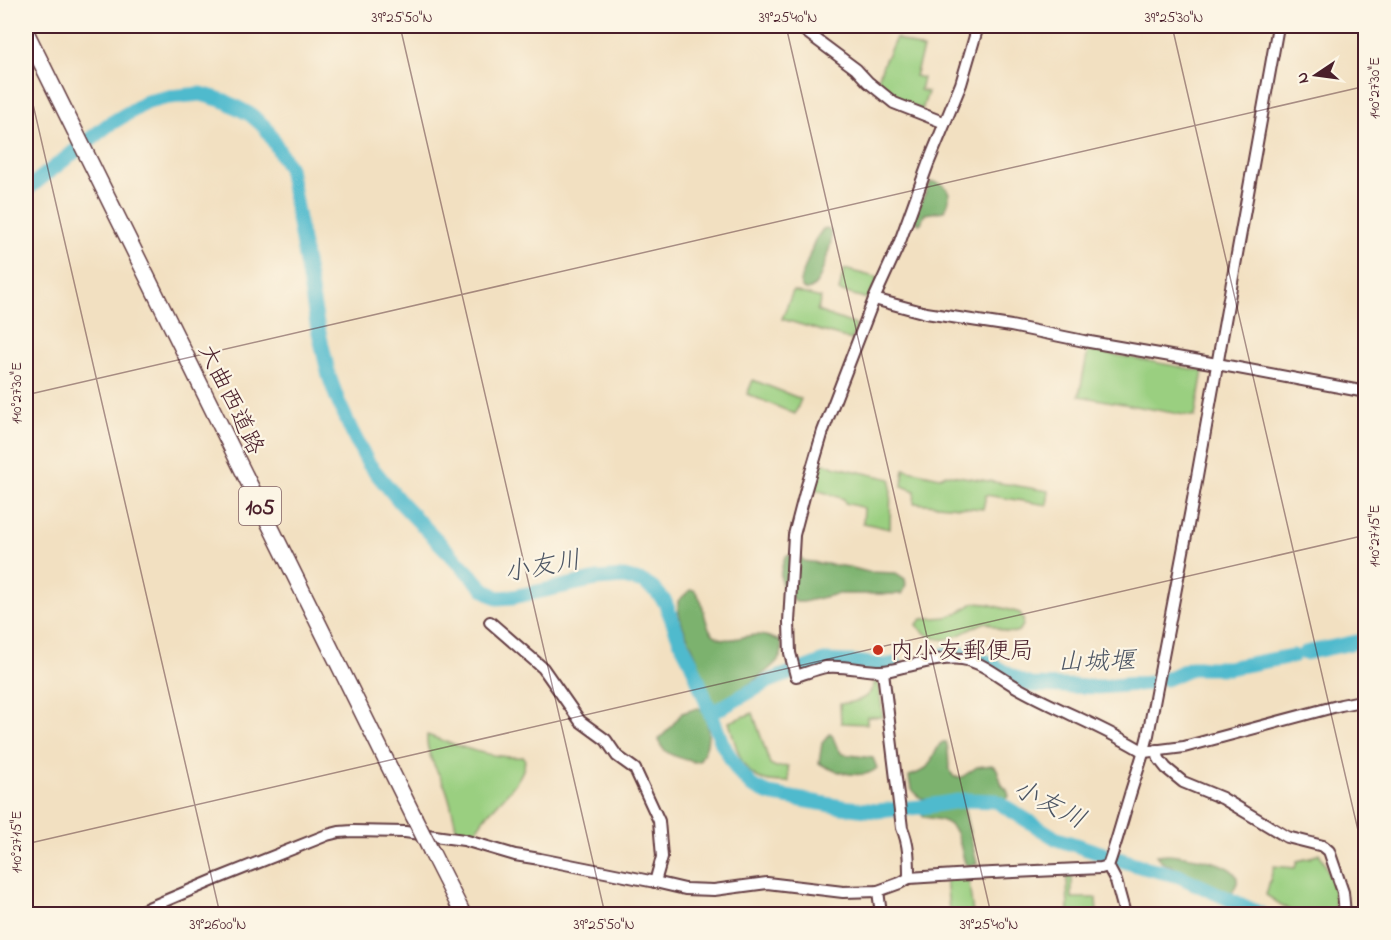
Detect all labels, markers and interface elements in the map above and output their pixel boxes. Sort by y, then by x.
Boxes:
text: 39°25'50"N [371,7,433,29]
text: 39°25'40"N [759,7,817,29]
text: 39°25'30"N [1145,7,1203,29]
north arrow [1286,45,1346,105]
text: 140°27'30"E [1364,57,1386,119]
text: N [1290,70,1316,86]
street label: 大曲西道路 [188,338,272,462]
text: 140°27'30"E [6,362,28,424]
road number: 105 [239,487,281,525]
text: 140°27'15"E [1364,505,1386,567]
water label: 小友川 [501,542,584,593]
place label: 内小友郵便局 [890,635,1034,670]
marker: 内小友郵便局 [871,643,885,657]
water label: 山城堰 [1057,643,1138,683]
water label: 小友川 [1005,771,1092,840]
text: 140°27'15"E [6,811,28,873]
text: 39°26'00"N [190,914,246,936]
text: 39°25'50"N [573,914,635,936]
text: 39°25'40"N [960,914,1018,936]

